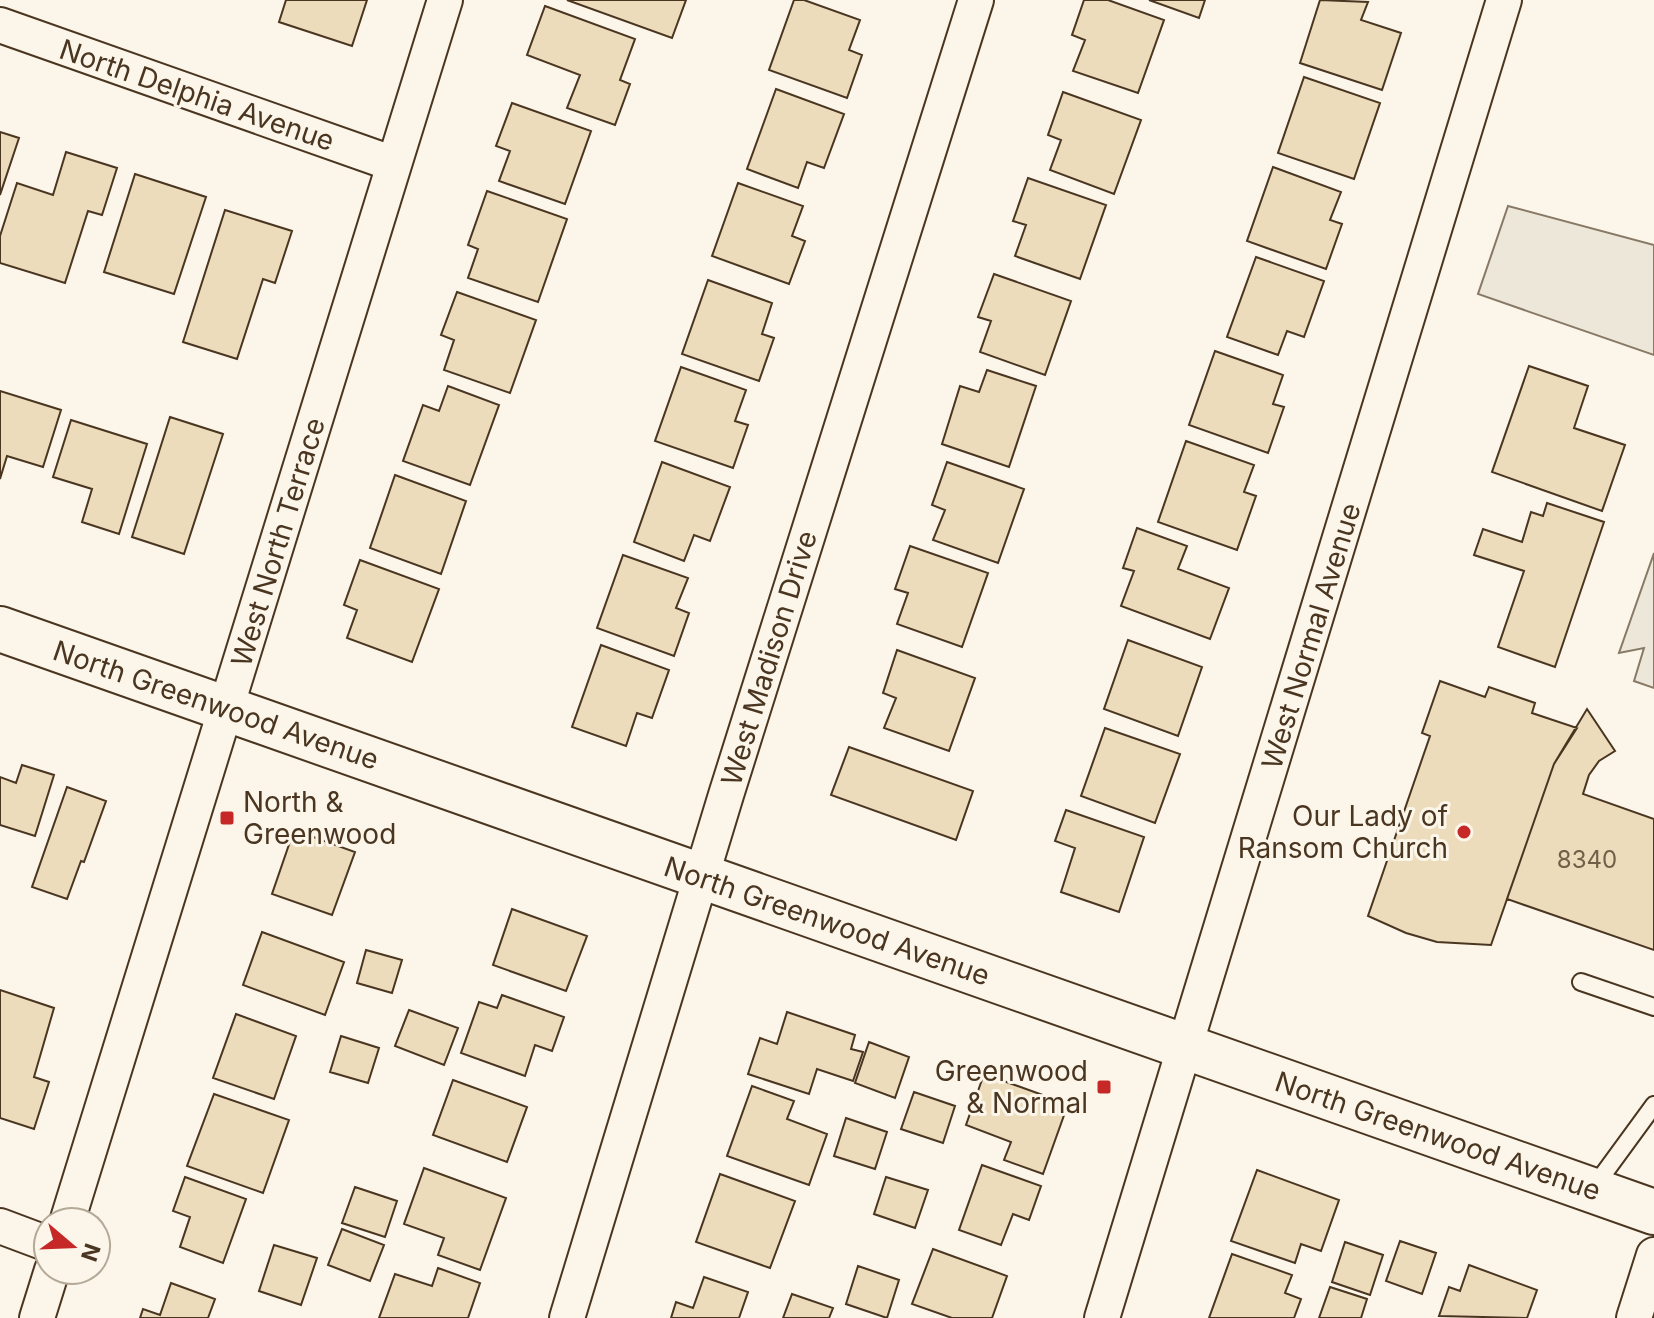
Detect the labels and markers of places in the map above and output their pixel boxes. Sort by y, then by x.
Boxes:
place label: North & Greenwood [243,785,396,851]
place label: Our Lady of Ransom Church [1238,799,1448,865]
marker: North & Greenwood [218,809,236,827]
marker: Our Lady of Ransom Church [1455,823,1473,841]
place label: Greenwood & Normal [935,1054,1088,1120]
marker: Greenwood & Normal [1095,1078,1113,1096]

